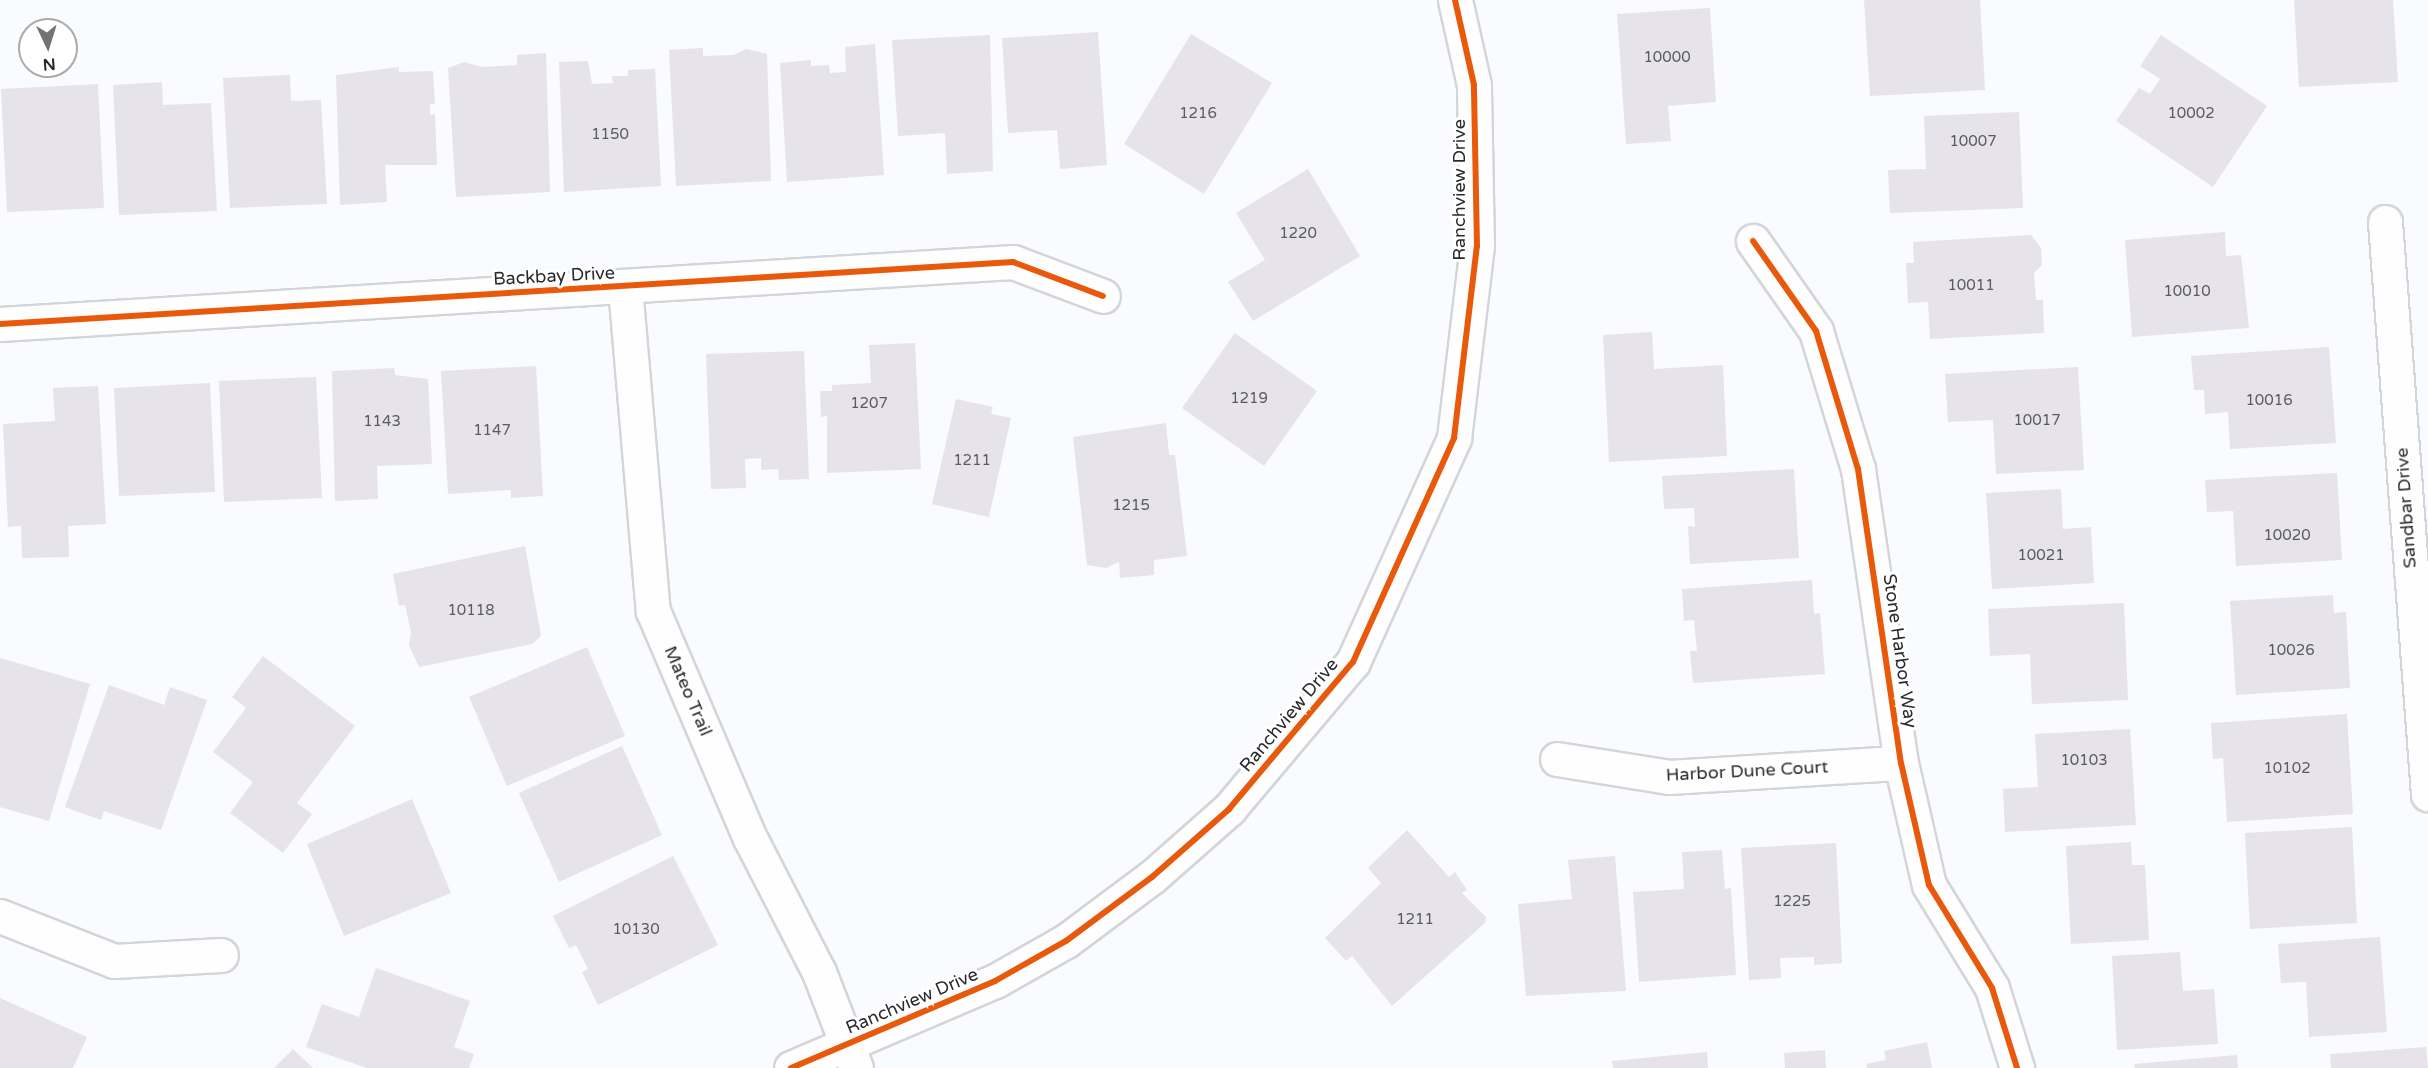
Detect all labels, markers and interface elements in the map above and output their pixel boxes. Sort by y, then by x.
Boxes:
north arrow [18,18,78,78]
house number: 10000 [1643,49,1691,67]
text: N [42,54,56,74]
house number: 1216 [1179,105,1217,123]
house number: 10002 [2167,105,2215,123]
street label: Ranchview Drive [1448,119,1470,261]
house number: 1150 [591,126,629,144]
house number: 10007 [1949,133,1997,151]
house number: 1220 [1279,225,1317,243]
street label: Backbay Drive [493,262,615,290]
house number: 10011 [1947,277,1995,295]
house number: 10010 [2163,283,2211,301]
house number: 1219 [1230,390,1268,408]
house number: 10016 [2245,392,2293,410]
house number: 1207 [850,395,888,413]
house number: 10017 [2013,412,2061,430]
house number: 1143 [363,413,401,431]
house number: 1147 [473,422,511,440]
street label: Sandbar Drive [2391,447,2421,569]
house number: 1211 [953,452,991,470]
house number: 1215 [1112,497,1150,515]
house number: 10020 [2263,527,2311,545]
house number: 10021 [2017,547,2065,565]
street label: Stone Harbor Way [1878,572,1922,730]
house number: 10118 [447,602,495,620]
house number: 10026 [2267,642,2315,660]
street label: Mateo Trail [659,643,717,739]
street label: Ranchview Drive [1235,654,1343,776]
house number: 10103 [2060,752,2108,770]
street label: Harbor Dune Court [1665,756,1829,786]
house number: 10102 [2263,760,2311,778]
house number: 1225 [1773,893,1811,911]
house number: 1211 [1396,911,1434,929]
house number: 10130 [612,921,660,939]
street label: Ranchview Drive [843,963,981,1039]

